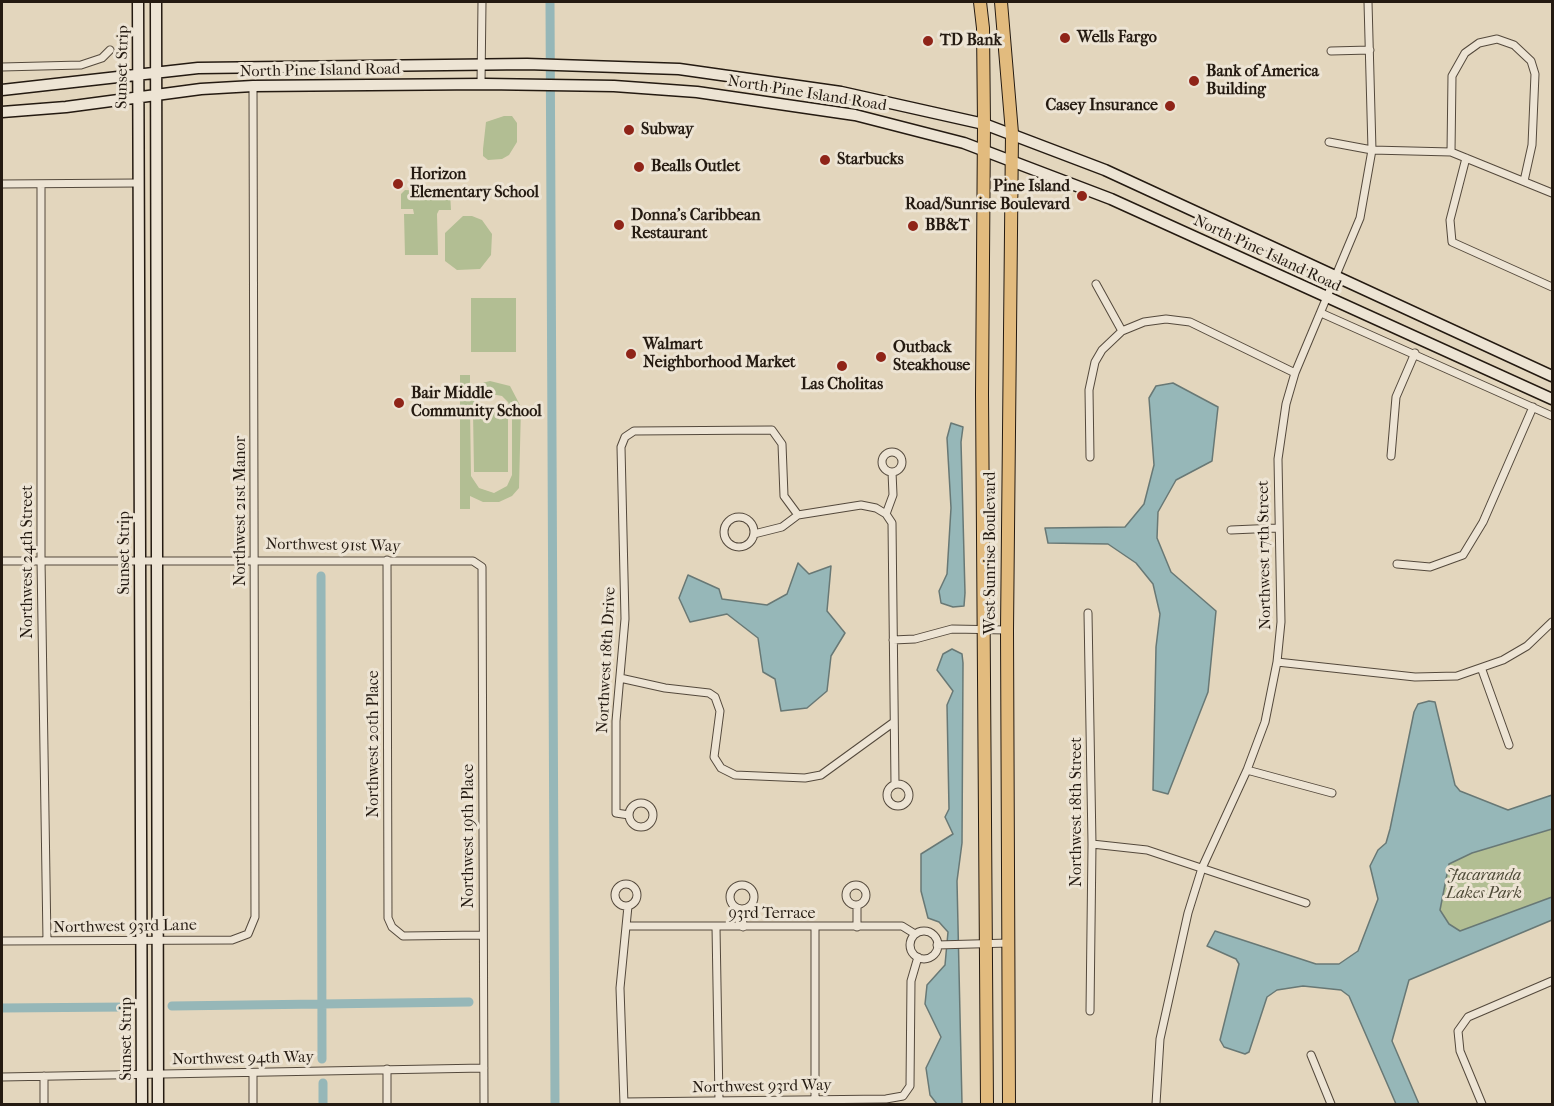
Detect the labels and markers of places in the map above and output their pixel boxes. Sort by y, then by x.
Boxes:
place label: Wells Fargo [1077,28,1157,48]
place label: TD Bank [940,31,1002,51]
marker: Wells Fargo [1058,31,1072,45]
marker: TD Bank [921,34,935,48]
place label: Bank of America Building [1206,62,1319,100]
marker: Bank of America Building [1187,74,1201,88]
place label: Casey Insurance [1045,96,1158,116]
marker: Casey Insurance [1163,99,1177,113]
place label: Subway [641,120,694,140]
marker: Subway [622,123,636,137]
place label: Starbucks [837,150,904,170]
marker: Starbucks [818,153,832,167]
place label: Bealls Outlet [651,157,740,177]
marker: Bealls Outlet [632,160,646,174]
place label: Horizon Elementary School [410,165,539,203]
marker: Horizon Elementary School [391,177,405,191]
place label: Pine Island Road/Sunrise Boulevard [905,177,1070,215]
marker: Pine Island Road/Sunrise Boulevard [1075,189,1089,203]
place label: Donna's Caribbean Restaurant [631,206,761,244]
place label: BB&T [925,216,970,236]
marker: Donna's Caribbean Restaurant [612,218,626,232]
marker: BB&T [906,219,920,233]
place label: Walmart Neighborhood Market [643,335,796,373]
place label: Outback Steakhouse [893,338,970,376]
marker: Walmart Neighborhood Market [624,347,638,361]
marker: Outback Steakhouse [874,350,888,364]
marker: Las Cholitas [835,359,849,373]
place label: Las Cholitas [801,375,883,395]
place label: Bair Middle Community School [411,384,542,422]
marker: Bair Middle Community School [392,396,406,410]

